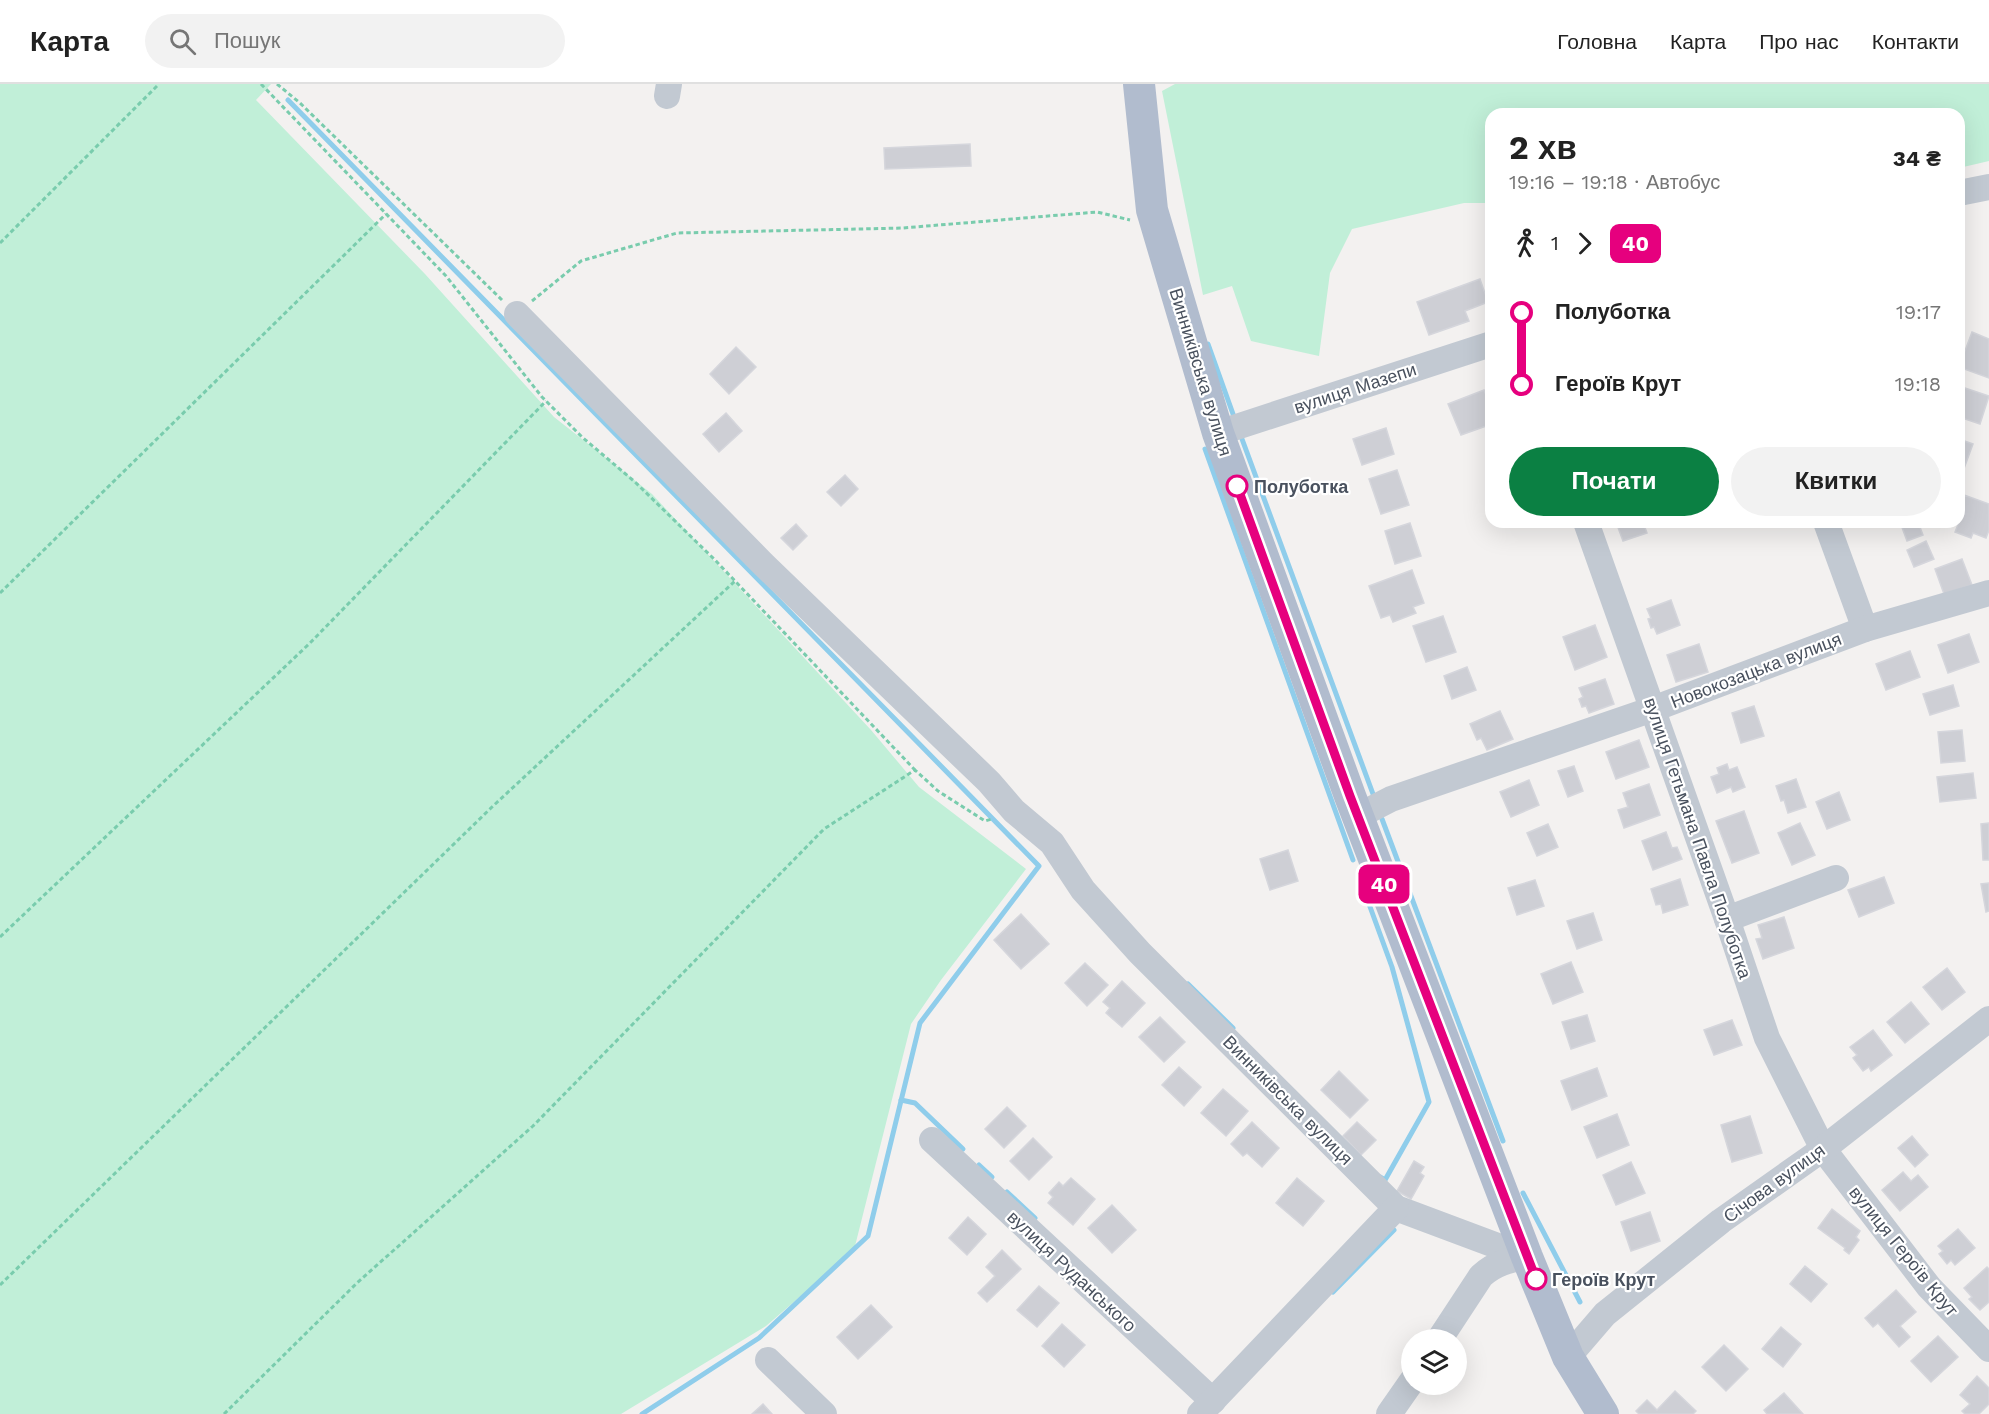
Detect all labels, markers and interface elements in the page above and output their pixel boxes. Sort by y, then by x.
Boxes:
search box [145,14,565,68]
text: Карта [30,25,109,58]
icon: search [166,25,199,58]
text: Пошук [214,28,280,53]
text: Головна [1557,29,1637,54]
text: Карта [1670,29,1726,54]
text: Про нас [1759,29,1839,54]
text: Контакти [1872,29,1959,54]
text: 2 хв [1509,128,1577,167]
text: 34 ₴ [1893,146,1941,171]
text: 19:16 – 19:18 · Автобус [1509,170,1720,194]
icon: walk [1509,227,1542,260]
icon: forward [1568,227,1601,260]
text: 1 [1551,231,1559,255]
text: 40 [1622,231,1649,256]
street label: Винниківська вулиця [1165,286,1237,458]
text: Полуботка [1555,299,1670,324]
text: 19:17 [1896,300,1941,324]
street label: вулиця Мазепи [1291,358,1419,418]
text: Героїв Крут [1555,371,1681,396]
text: 19:18 [1895,372,1941,396]
button: Почати [1509,447,1719,516]
button: Квитки [1731,447,1941,516]
marker: Полуботка [1226,475,1248,497]
place label: Полуботка [1254,476,1349,497]
street label: Новокозацька вулиця [1668,628,1844,712]
street label: вулиця Гетьмана Павла Полуботка [1640,695,1756,982]
line badge: 40 [1357,864,1411,904]
text: 40 [1370,872,1398,897]
street label: Винниківська вулиця [1219,1031,1357,1169]
street label: Січова вулиця [1719,1139,1829,1227]
street label: вулиця Героїв Крут [1845,1182,1963,1320]
street label: вулиця Руданського [1003,1206,1141,1336]
marker: Героїв Крут [1525,1268,1547,1290]
place label: Героїв Крут [1552,1269,1656,1290]
map controls [1401,1329,1467,1395]
button: layers [1401,1329,1467,1395]

